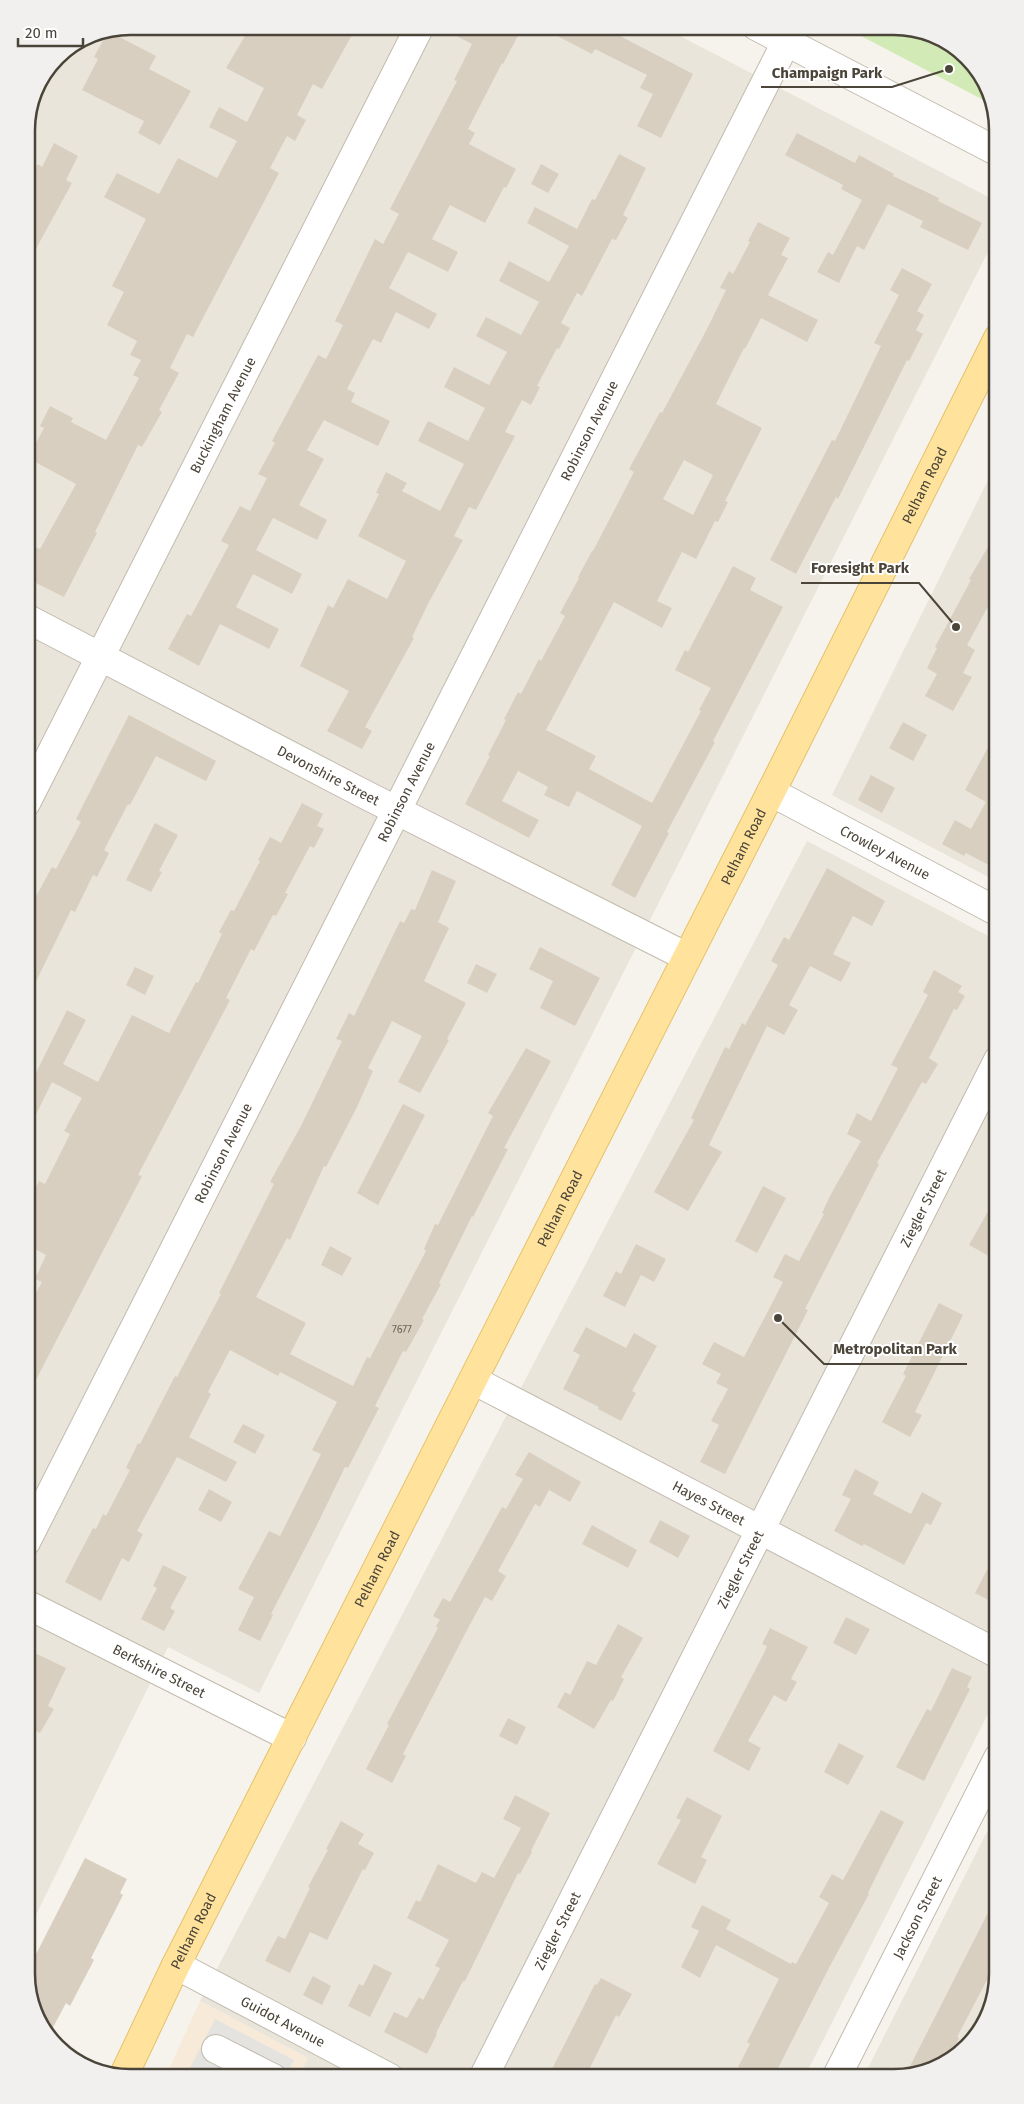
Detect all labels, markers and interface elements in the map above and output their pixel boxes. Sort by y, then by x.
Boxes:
scale bar [18,15,82,47]
text: 20 m [25,24,58,42]
callout: Champaign Park [761,57,892,87]
text: Champaign Park [772,64,883,82]
street label: Buckingham Avenue [187,354,260,476]
street label: Robinson Avenue [557,378,622,484]
street label: Pelham Road [899,445,951,527]
callout: Foresight Park [801,553,919,583]
text: Foresight Park [811,559,910,577]
street label: Robinson Avenue [374,739,439,845]
street label: Devonshire Street [274,742,383,810]
street label: Pelham Road [717,806,770,888]
street label: Crowley Avenue [837,822,933,884]
street label: Robinson Avenue [191,1100,256,1206]
street label: Ziegler Street [897,1166,951,1250]
street label: Pelham Road [534,1168,587,1250]
house number: 7677 [392,1323,412,1336]
callout: Metropolitan Park [824,1334,967,1364]
text: Metropolitan Park [833,1340,957,1358]
street label: Hayes Street [669,1478,749,1530]
street label: Ziegler Street [714,1527,768,1611]
street label: Pelham Road [351,1528,404,1610]
street label: Berkshire Street [110,1641,209,1702]
street label: Jackson Street [890,1873,946,1962]
street label: Ziegler Street [531,1888,585,1973]
street label: Pelham Road [167,1890,220,1972]
street label: Guidot Avenue [238,1993,328,2051]

